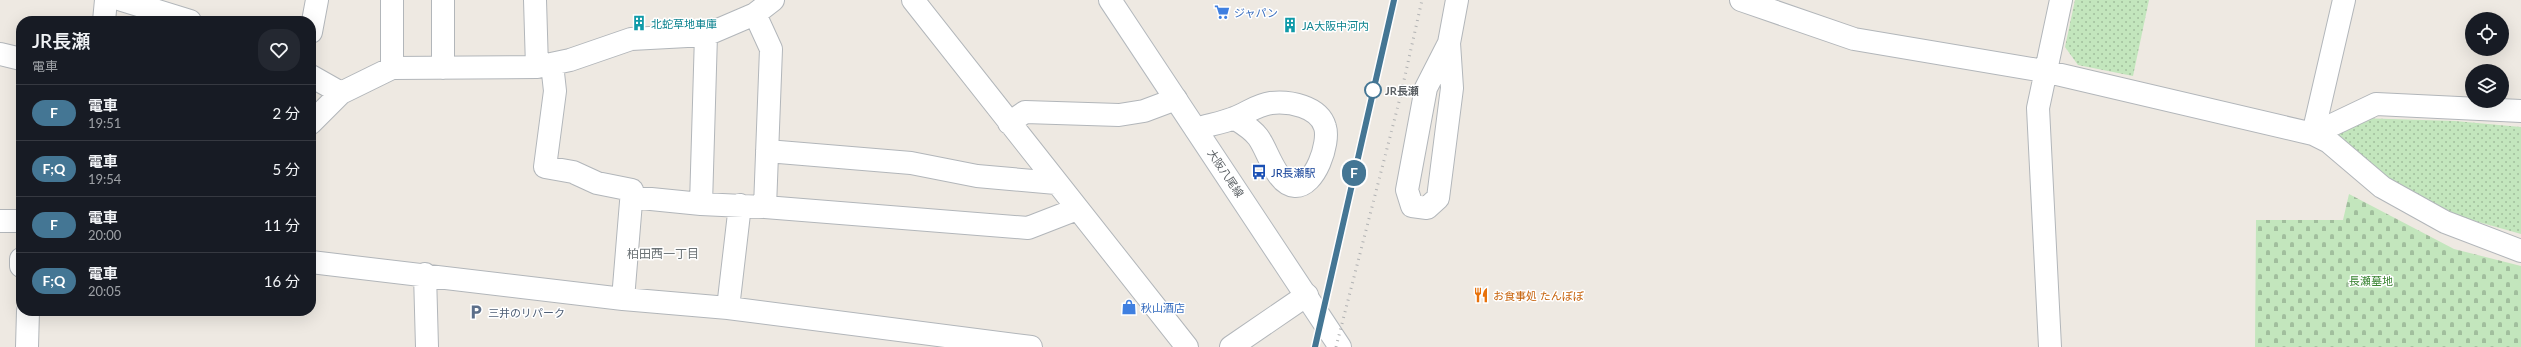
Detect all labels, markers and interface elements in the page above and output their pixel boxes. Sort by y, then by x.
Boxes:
supermarket icon: ジャパン [1213,3,1231,21]
place label: ジャパン [1234,6,1278,19]
map controls [2465,12,2509,108]
button: locate [2465,12,2509,56]
building icon: 北蛇草地車庫 [630,14,648,32]
building icon: JA大阪中河内 [1281,16,1299,34]
place label: 北蛇草地車庫 [651,17,717,30]
place label: JA大阪中河内 [1302,19,1369,32]
text: JR長瀬 [32,29,90,52]
button: heart [258,29,300,71]
text: 電車 [32,58,58,74]
button: layers [2465,64,2509,108]
marker: JR長瀬 [1364,81,1382,99]
place label: JR長瀬 [1385,84,1419,97]
text: 電車 [88,96,118,114]
text: F [50,104,58,121]
text: 2 分 [272,104,300,122]
text: 19:51 [88,115,121,131]
street label: 大阪八尾線 [1205,147,1247,199]
text: 電車 [88,152,118,170]
text: F;Q [43,160,65,177]
text: 5 分 [272,160,300,178]
line badge: F [1341,160,1367,186]
bus stop icon: JR長瀬駅 [1250,163,1268,181]
text: F [1350,164,1358,181]
place label: JR長瀬駅 [1271,166,1316,179]
text: 19:54 [88,171,121,187]
text: 電車 [88,208,118,226]
text: F [50,216,58,233]
text: 11 分 [264,216,300,234]
text: 20:00 [88,227,121,243]
district label: 柏田西一丁目 [627,246,699,261]
text: 電車 [88,264,118,282]
text: F;Q [43,272,65,289]
text: 16 分 [264,272,300,290]
park label: 長瀬墓地 [2349,274,2393,287]
text: 20:05 [88,283,121,299]
restaurant icon: お食事処 たんぽぽ [1472,286,1490,304]
place label: お食事処 たんぽぽ [1493,289,1584,302]
shop icon: 秋山酒店 [1120,298,1138,316]
place label: 秋山酒店 [1141,301,1185,314]
parking icon: 三井のリパーク [467,303,485,321]
place label: 三井のリパーク [488,306,565,319]

